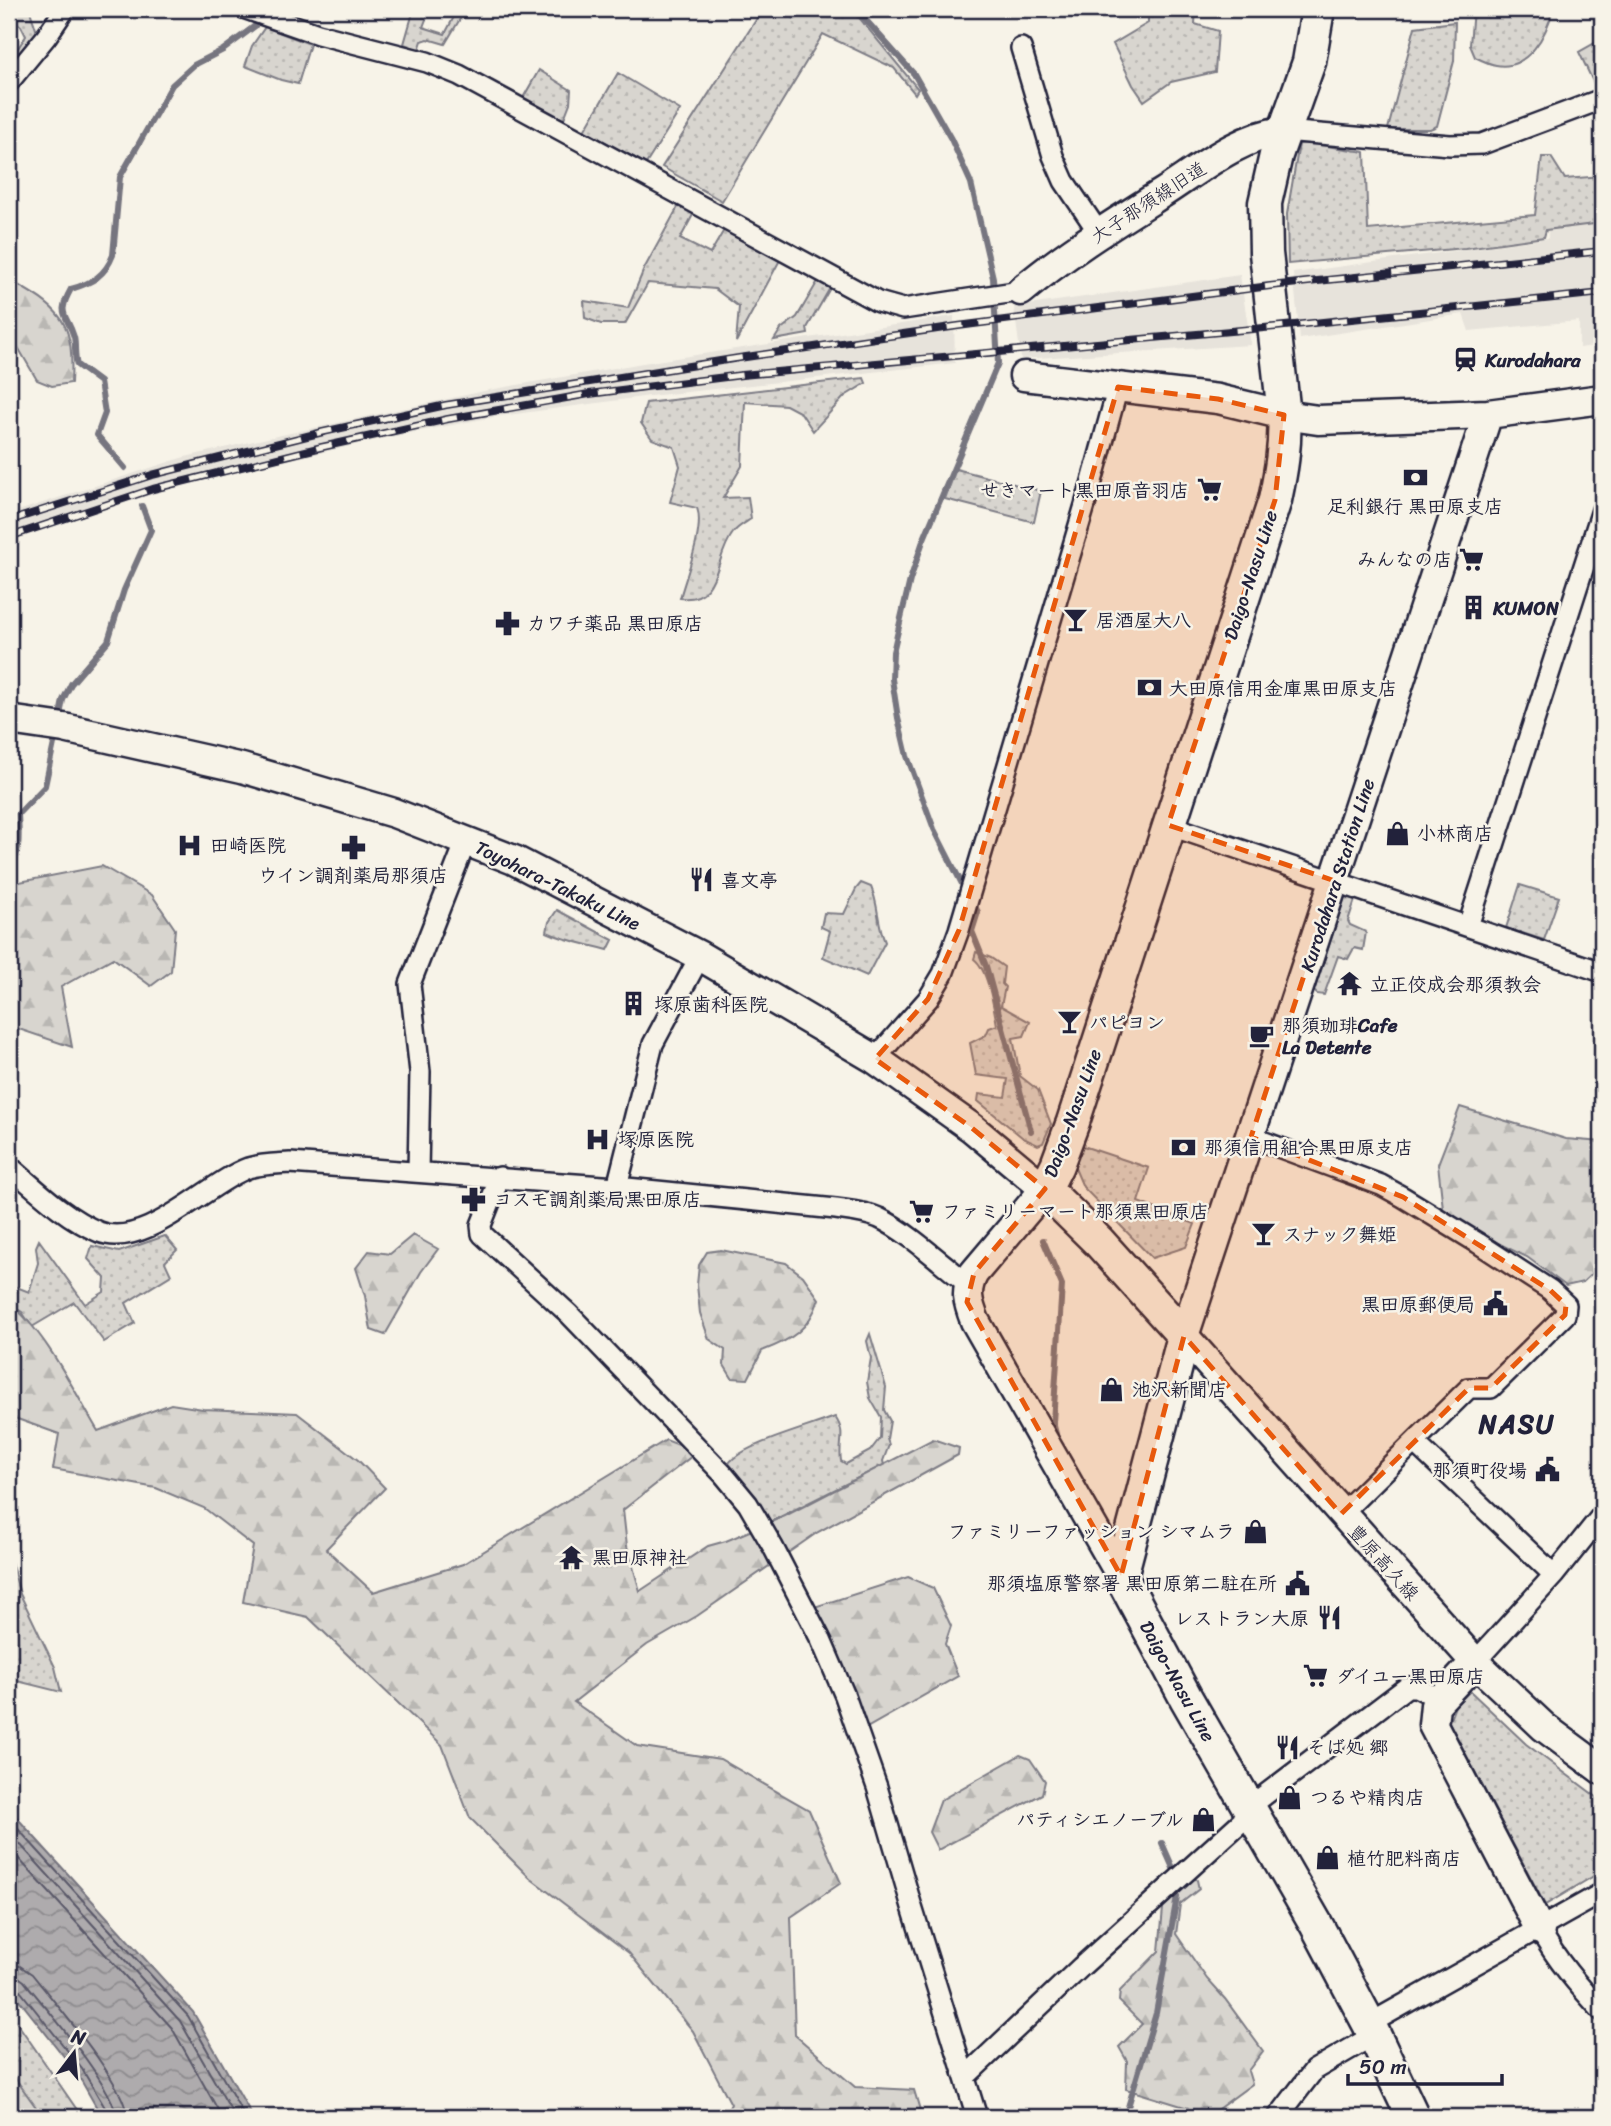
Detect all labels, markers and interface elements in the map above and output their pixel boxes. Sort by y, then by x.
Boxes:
street label: 大子那須線旧道 [1084,152,1213,252]
place label: Kurodahara [1484,344,1581,377]
station icon: Kurodahara [1451,346,1479,374]
bank icon: 足利銀行 黒田原支店 [1401,464,1429,492]
place label: せきマート黒田原音羽店 [980,474,1189,507]
supermarket icon: せきマート黒田原音羽店 [1195,476,1223,504]
place label: 足利銀行 黒田原支店 [1327,490,1503,523]
street label: Daigo-Nasu Line [1214,506,1287,644]
place label: みんなの店 [1357,543,1452,576]
supermarket icon: みんなの店 [1458,545,1486,573]
place label: KUMON [1492,592,1560,625]
building icon: KUMON [1459,594,1487,622]
place label: 居酒屋大八 [1096,604,1191,637]
bar icon: 居酒屋大八 [1062,606,1090,634]
place label: カワチ薬品 黒田原店 [527,607,703,640]
pharmacy icon: カワチ薬品 黒田原店 [493,609,521,637]
place label: 大田原信用金庫黒田原支店 [1169,672,1397,705]
bank icon: 大田原信用金庫黒田原支店 [1135,674,1163,702]
street label: Kurodahara Station Line [1291,774,1384,976]
place label: 小林商店 [1417,817,1493,850]
shop icon: 小林商店 [1383,819,1411,847]
place label: 田崎医院 [210,829,286,862]
hospital icon: 田崎医院 [176,831,204,859]
street label: Toyohara-Takaku Line [469,831,646,940]
pharmacy icon: ウイン調剤薬局那須店 [339,833,367,861]
place label: ウイン調剤薬局那須店 [258,859,448,892]
place label: 喜文亭 [721,864,778,897]
restaurant icon: 喜文亭 [687,866,715,894]
place label: 立正佼成会那須教会 [1370,968,1541,1001]
temple icon: 立正佼成会那須教会 [1336,970,1364,998]
place label: 塚原歯科医院 [654,988,768,1021]
building icon: 塚原歯科医院 [620,990,648,1018]
place label: パピヨン [1089,1006,1165,1039]
bar icon: パピヨン [1055,1008,1083,1036]
place label: 那須珈琲Cafe La Detente [1282,1009,1398,1064]
cafe icon: 那須珈琲Cafe La Detente [1248,1022,1276,1050]
street label: Daigo-Nasu Line [1034,1044,1111,1182]
place label: 塚原医院 [618,1123,694,1156]
hospital icon: 塚原医院 [584,1125,612,1153]
place label: 那須信用組合黒田原支店 [1204,1131,1413,1164]
bank icon: 那須信用組合黒田原支店 [1170,1133,1198,1161]
place label: コスモ調剤薬局黒田原店 [493,1183,701,1216]
pharmacy icon: コスモ調剤薬局黒田原店 [459,1185,487,1213]
place label: ファミリーマート那須黒田原店 [942,1195,1209,1228]
supermarket icon: ファミリーマート那須黒田原店 [908,1197,936,1225]
place label: スナック舞姫 [1283,1218,1397,1251]
bar icon: スナック舞姫 [1249,1220,1277,1248]
place label: 黒田原郵便局 [1361,1288,1475,1321]
public building icon: 黒田原郵便局 [1481,1290,1509,1318]
place label: 池沢新聞店 [1132,1373,1227,1406]
shop icon: 池沢新聞店 [1098,1375,1126,1403]
district label: NASU [1478,1401,1555,1447]
place label: 那須町役場 [1432,1454,1527,1487]
public building icon: 那須町役場 [1533,1456,1561,1484]
place label: ファミリーファッション シマムラ [948,1515,1235,1548]
street label: 豊原高久線 [1340,1516,1428,1609]
shop icon: ファミリーファッション シマムラ [1241,1517,1269,1545]
place label: 黒田原神社 [592,1541,687,1574]
temple icon: 黒田原神社 [558,1543,586,1571]
place label: 那須塩原警察署 黒田原第二駐在所 [987,1567,1277,1600]
public building icon: 那須塩原警察署 黒田原第二駐在所 [1283,1569,1311,1597]
place label: レストラン大原 [1174,1602,1309,1635]
restaurant icon: レストラン大原 [1315,1604,1343,1632]
street label: Daigo-Nasu Line [1130,1614,1225,1748]
place label: ダイユー黒田原店 [1336,1660,1485,1693]
supermarket icon: ダイユー黒田原店 [1302,1662,1330,1690]
place label: そば処 郷 [1307,1731,1388,1764]
restaurant icon: そば処 郷 [1273,1733,1301,1761]
place label: つるや精肉店 [1310,1781,1424,1814]
shop icon: つるや精肉店 [1276,1783,1304,1811]
place label: パティシエノーブル [1016,1803,1184,1836]
shop icon: パティシエノーブル [1190,1805,1218,1833]
place label: 植竹肥料商店 [1347,1842,1461,1875]
shop icon: 植竹肥料商店 [1313,1844,1341,1872]
north arrow [38,2018,108,2088]
text: N [67,2019,90,2055]
scale bar [1348,2042,1502,2086]
text: 50 m [1359,2048,1407,2086]

